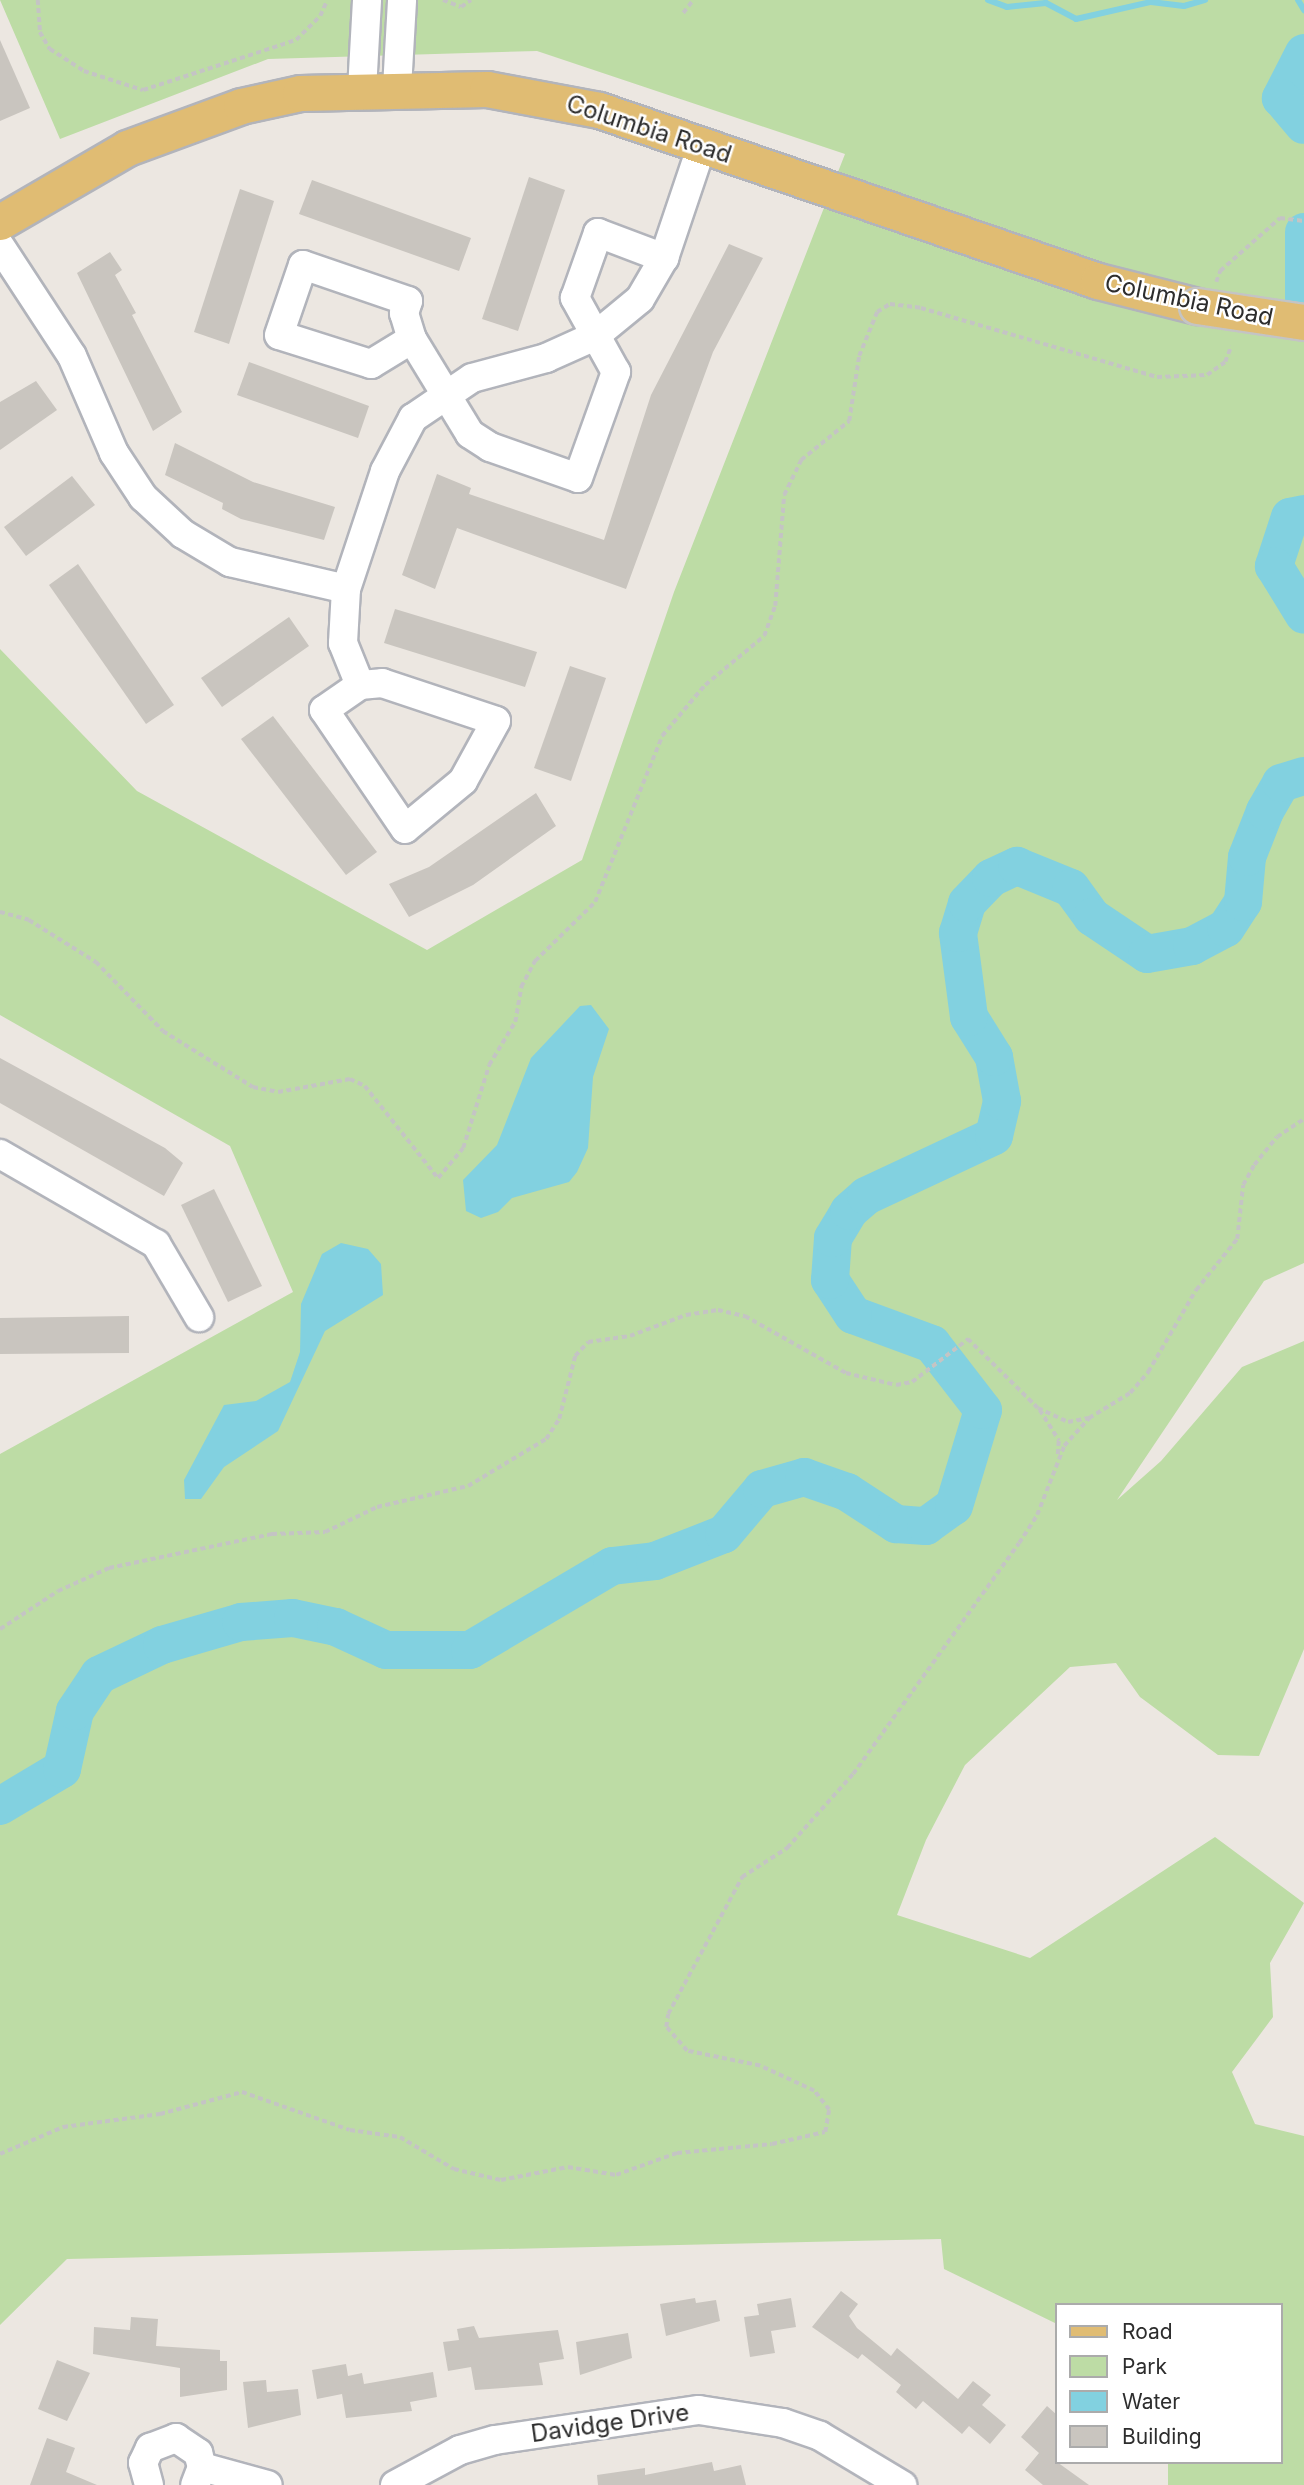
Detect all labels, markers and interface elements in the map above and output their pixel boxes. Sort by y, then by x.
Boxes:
street label: Columbia Road [563,89,735,169]
street label: Columbia Road [1102,268,1276,332]
legend [1056,2303,1283,2464]
text: Road [1122,2319,1173,2344]
text: Park [1122,2354,1167,2379]
text: Water [1122,2389,1180,2414]
street label: Davidge Drive [529,2398,691,2448]
text: Building [1122,2424,1202,2449]

